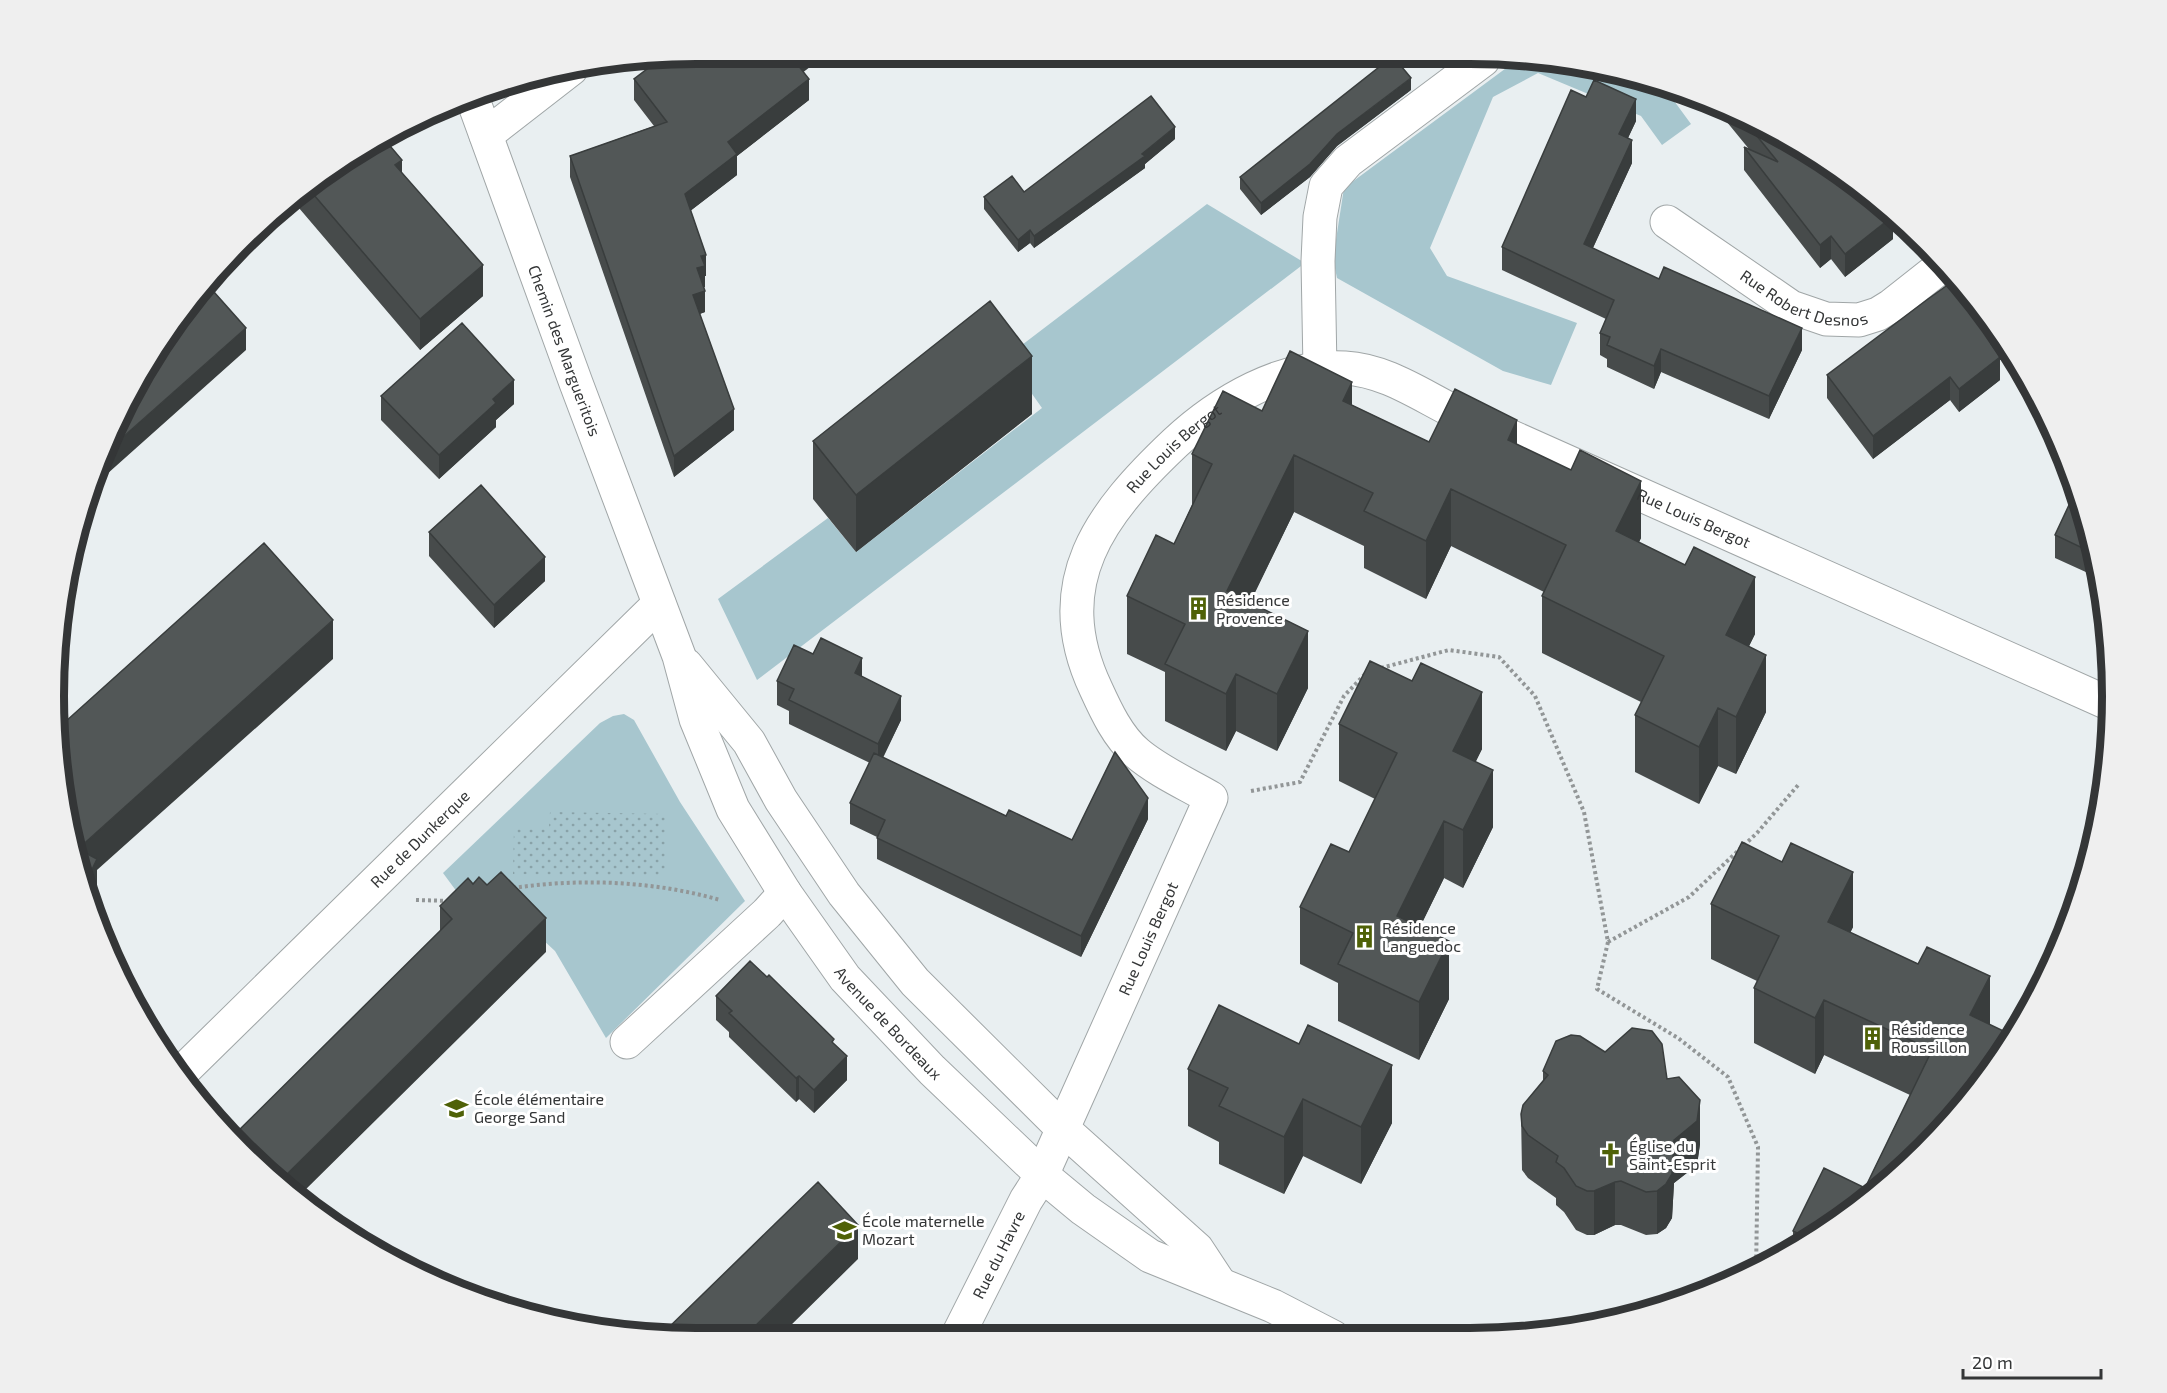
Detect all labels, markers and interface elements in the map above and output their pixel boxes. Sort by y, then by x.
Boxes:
street label: Chemin des Margueritois [525,262,605,439]
street label: Rue Robert Desnos [1737,265,1870,329]
street label: Rue Louis Bergot [1122,400,1224,496]
street label: Rue Louis Bergot [1634,484,1754,551]
place label: Résidence Provence [1216,590,1290,627]
building icon: Résidence Provence [1185,596,1211,622]
street label: Rue de Dunkerque [366,786,473,891]
street label: Rue Louis Bergot [1114,879,1181,998]
place label: Résidence Languedoc [1382,918,1461,955]
building icon: Résidence Languedoc [1351,924,1377,950]
street label: Avenue de Bordeaux [831,963,946,1084]
place label: Résidence Roussillon [1891,1019,1967,1056]
building icon: Résidence Roussillon [1860,1025,1886,1051]
place label: École élémentaire George Sand [474,1089,604,1126]
school or university icon: École élémentaire George Sand [443,1095,469,1121]
place label: Église du Saint-Esprit [1629,1136,1716,1173]
church icon: Église du Saint-Esprit [1598,1142,1624,1168]
street label: Rue du Havre [968,1207,1028,1301]
place label: École maternelle Mozart [862,1211,985,1248]
school or university icon: École maternelle Mozart [831,1217,857,1243]
scale bar [1963,1342,2101,1380]
text: 20 m [1972,1351,2013,1373]

